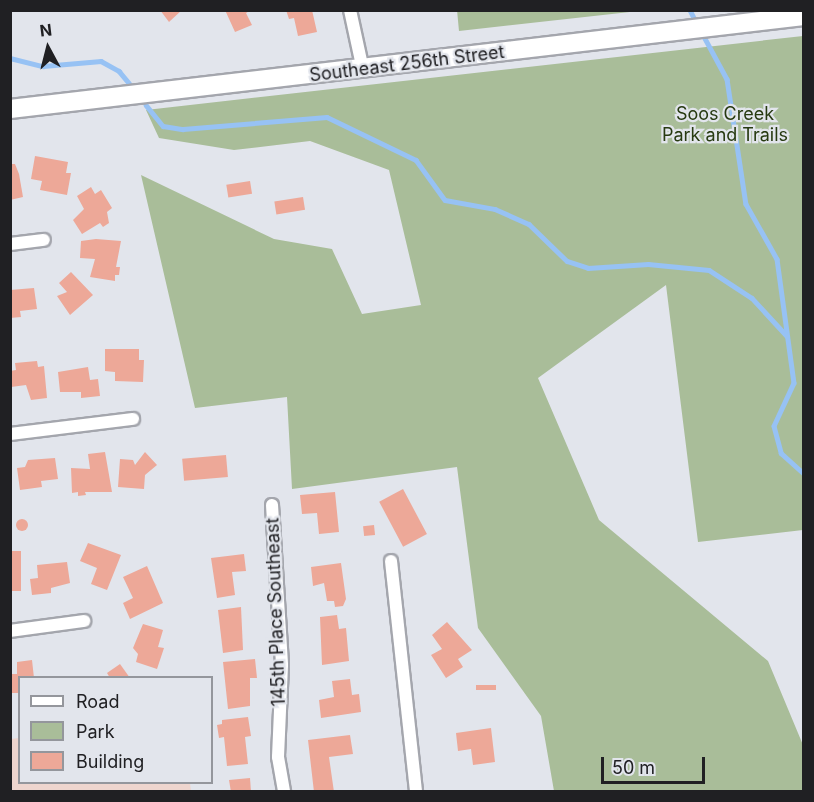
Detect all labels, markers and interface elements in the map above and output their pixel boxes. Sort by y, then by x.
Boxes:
north arrow [18,18,78,78]
text: N [39,19,53,41]
street label: Southeast 256th Street [308,41,506,87]
park label: Soos Creek Park and Trails [662,104,788,146]
street label: 145th Place Southeast [262,517,290,707]
legend [18,676,213,784]
text: Road [76,691,119,712]
text: Park [76,721,115,742]
scale bar [604,745,708,783]
text: Building [76,751,144,772]
text: 50 m [612,757,655,778]

